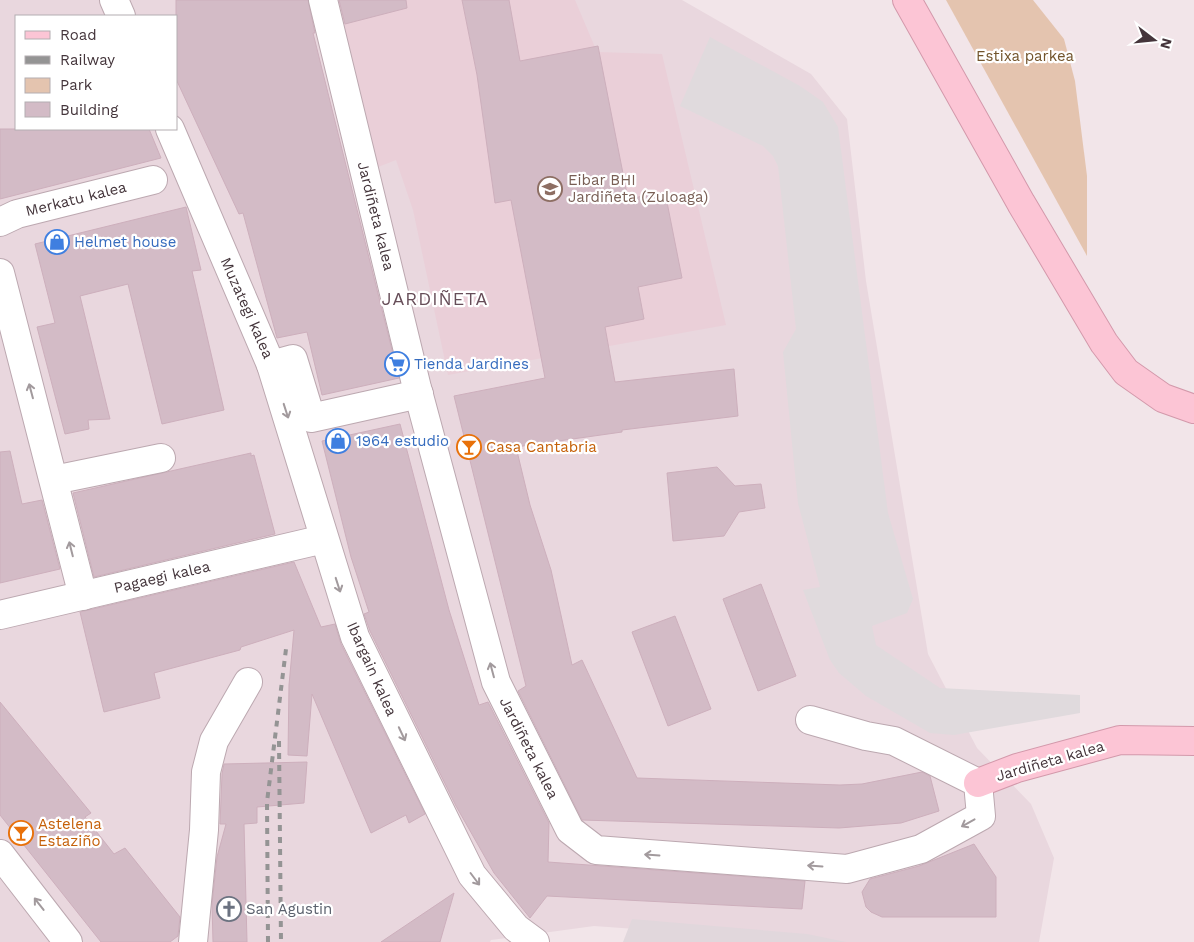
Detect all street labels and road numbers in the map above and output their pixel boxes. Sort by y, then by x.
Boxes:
street label: Jardiñeta kalea [354,160,398,273]
street label: Merkatu kalea [24,178,129,220]
street label: Muzategi kalea [217,255,278,362]
street label: Pagaegi kalea [112,557,212,597]
street label: Ibargain kalea [343,619,401,719]
street label: Jardiñeta kalea [496,694,563,802]
street label: Jardiñeta kalea [994,737,1107,785]

